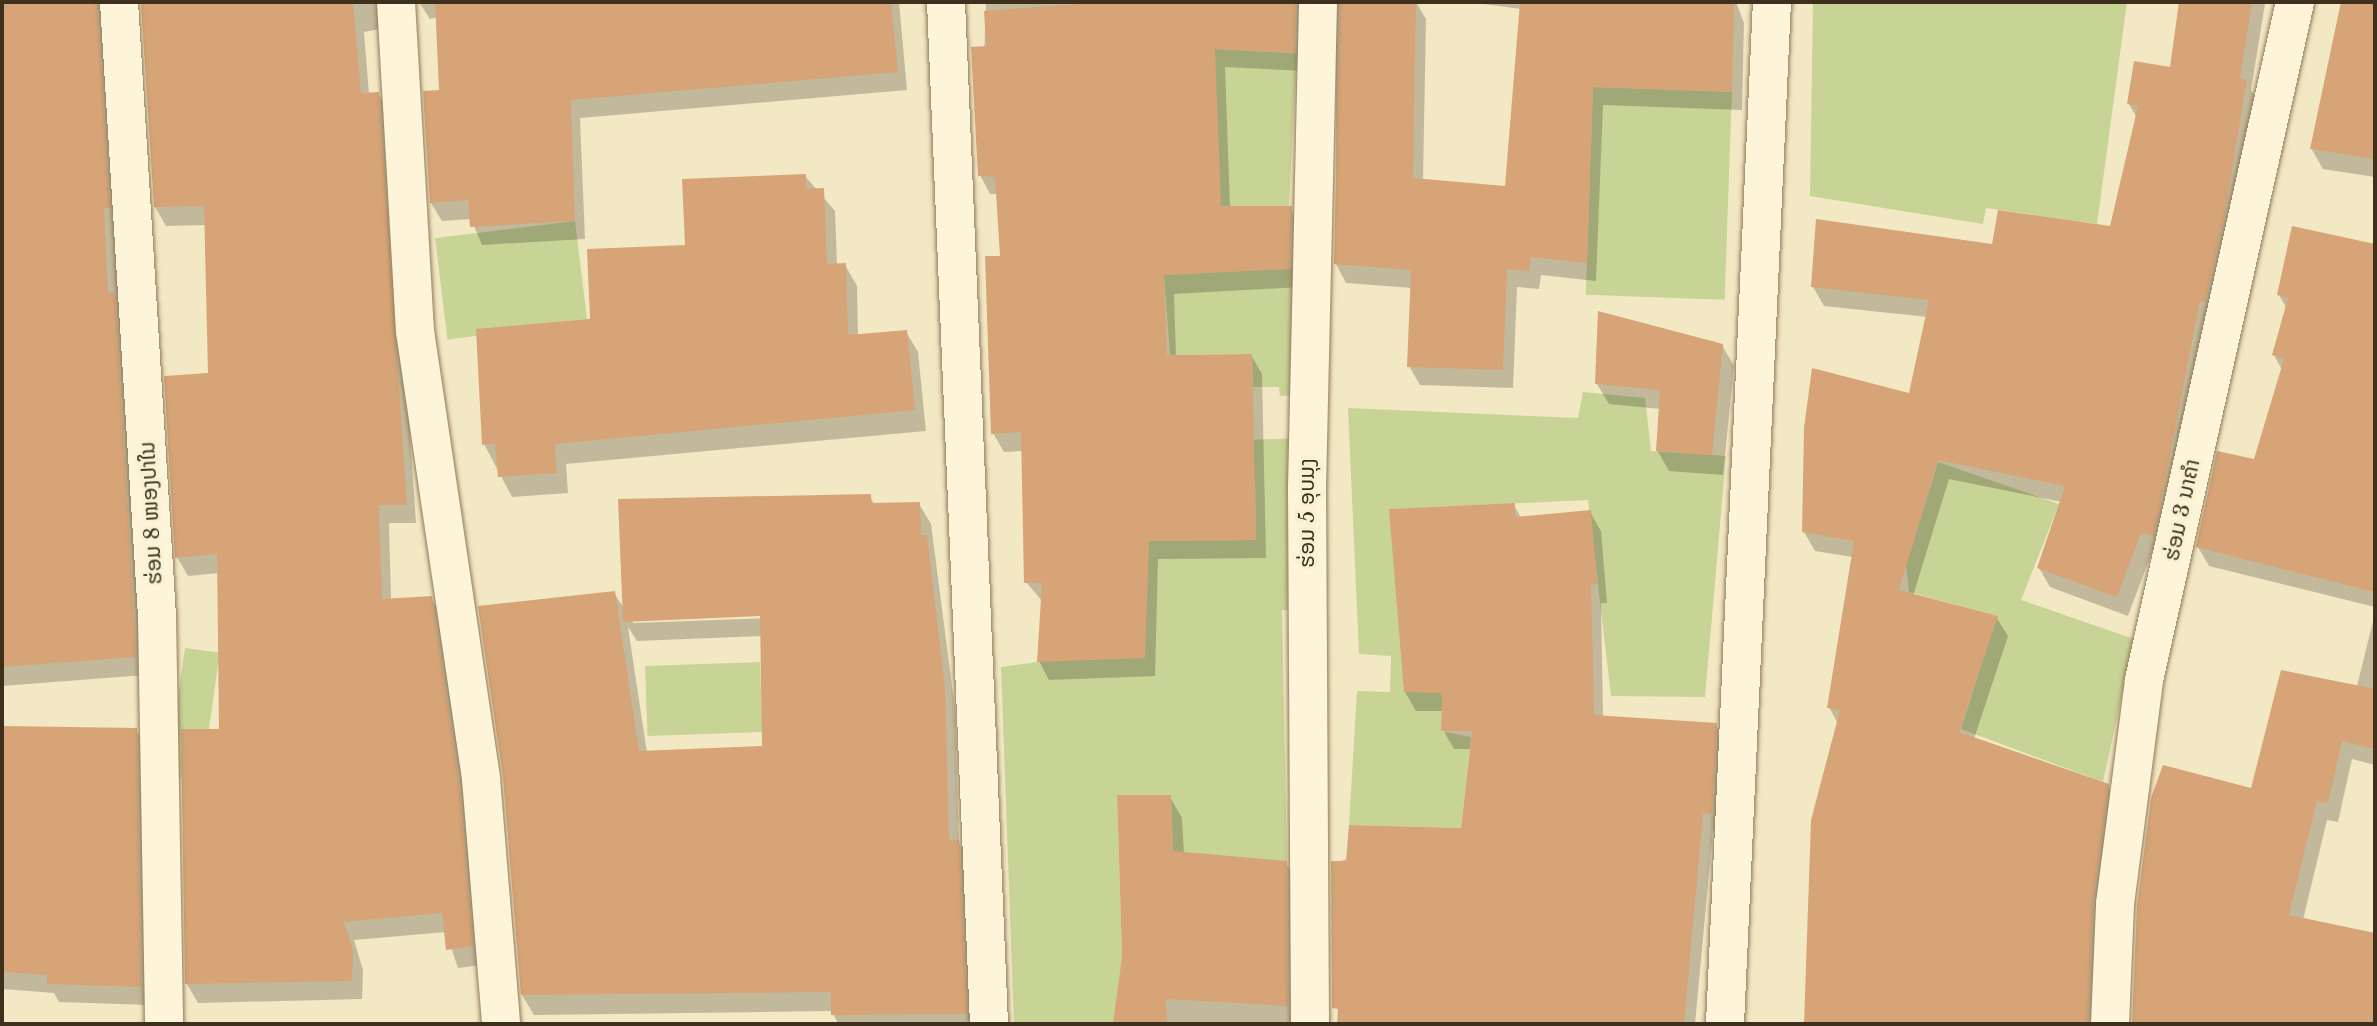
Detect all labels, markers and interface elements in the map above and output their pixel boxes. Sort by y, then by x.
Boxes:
street label: ຮ່ອມ 8 ໜອງປາໃນ [135,441,167,585]
street label: ຮ່ອມ 3 ນາຄຳ [2159,457,2205,563]
street label: ຮ່ອມ 5 ອຸບມຸງ [1294,458,1320,568]

